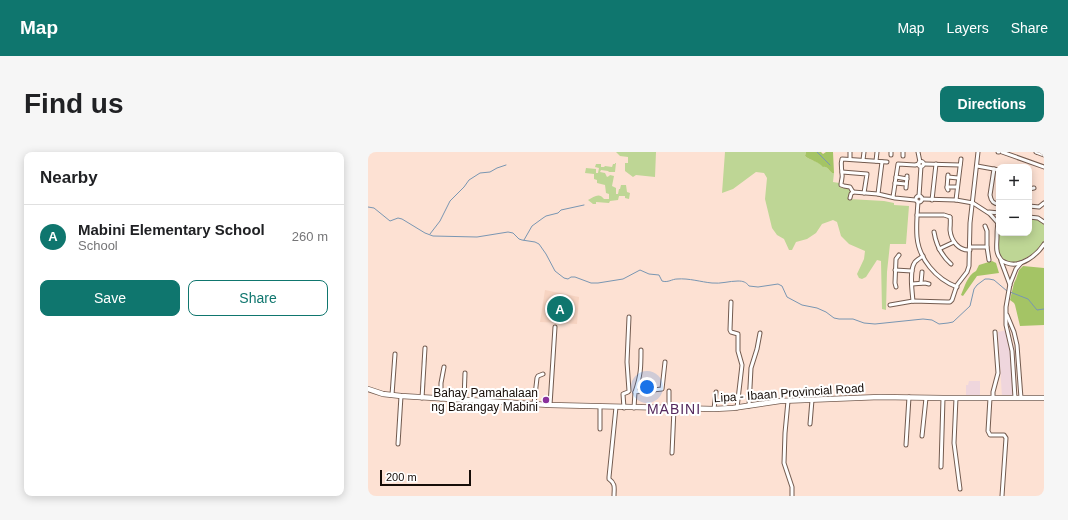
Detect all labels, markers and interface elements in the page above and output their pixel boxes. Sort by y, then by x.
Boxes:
text: Map [20,17,58,38]
text: Map [897,20,925,36]
text: Layers [947,20,989,36]
text: Share [1011,20,1048,36]
button: Directions [940,86,1044,122]
text: Find us [24,88,124,119]
map controls [996,164,1032,236]
button: + [996,164,1032,200]
text: Nearby [40,168,98,187]
button: − [996,200,1032,236]
text: Mabini Elementary School [78,221,265,238]
text: A [48,229,58,244]
text: 260 m [292,229,328,244]
text: School [78,238,118,253]
button: Save [40,280,180,316]
button: Share [188,280,328,316]
pin: A [547,294,573,324]
your location [637,377,657,397]
street label: Lipa - Ibaan Provincial Road [713,381,865,405]
place label: Bahay Pamahalaan ng Barangay Mabini [431,386,538,414]
marker: Bahay Pamahalaan ng Barangay Mabini [541,395,551,405]
district label: MABINI [647,401,701,417]
scale bar [380,468,471,487]
text: 200 m [386,471,417,483]

